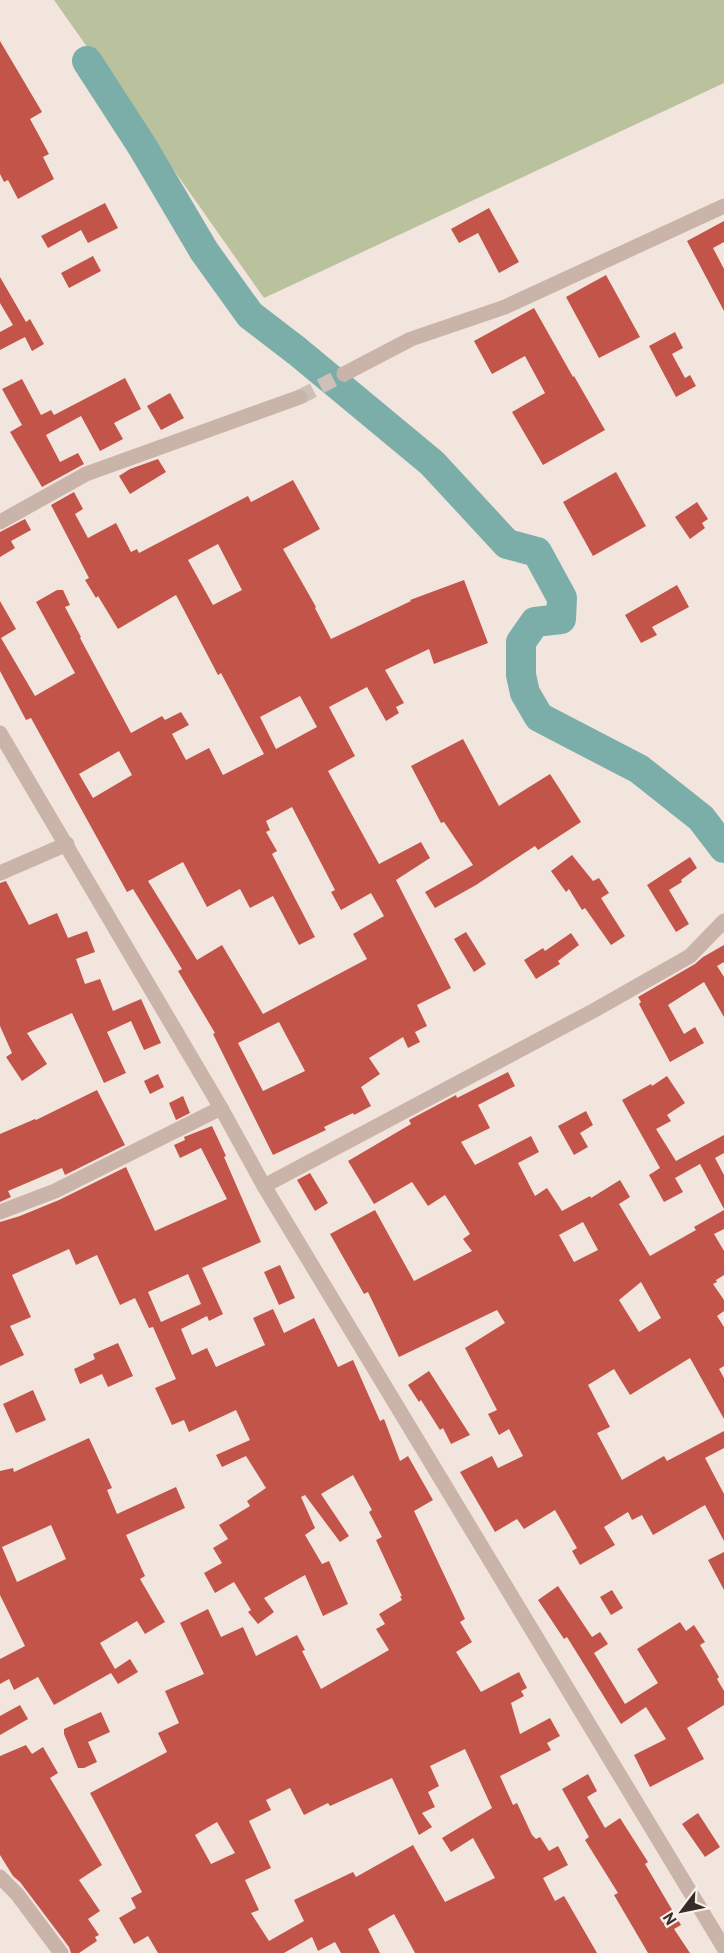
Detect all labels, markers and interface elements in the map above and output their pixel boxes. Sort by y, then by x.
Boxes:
north arrow [652,1881,712,1941]
text: N [658,1909,681,1929]

